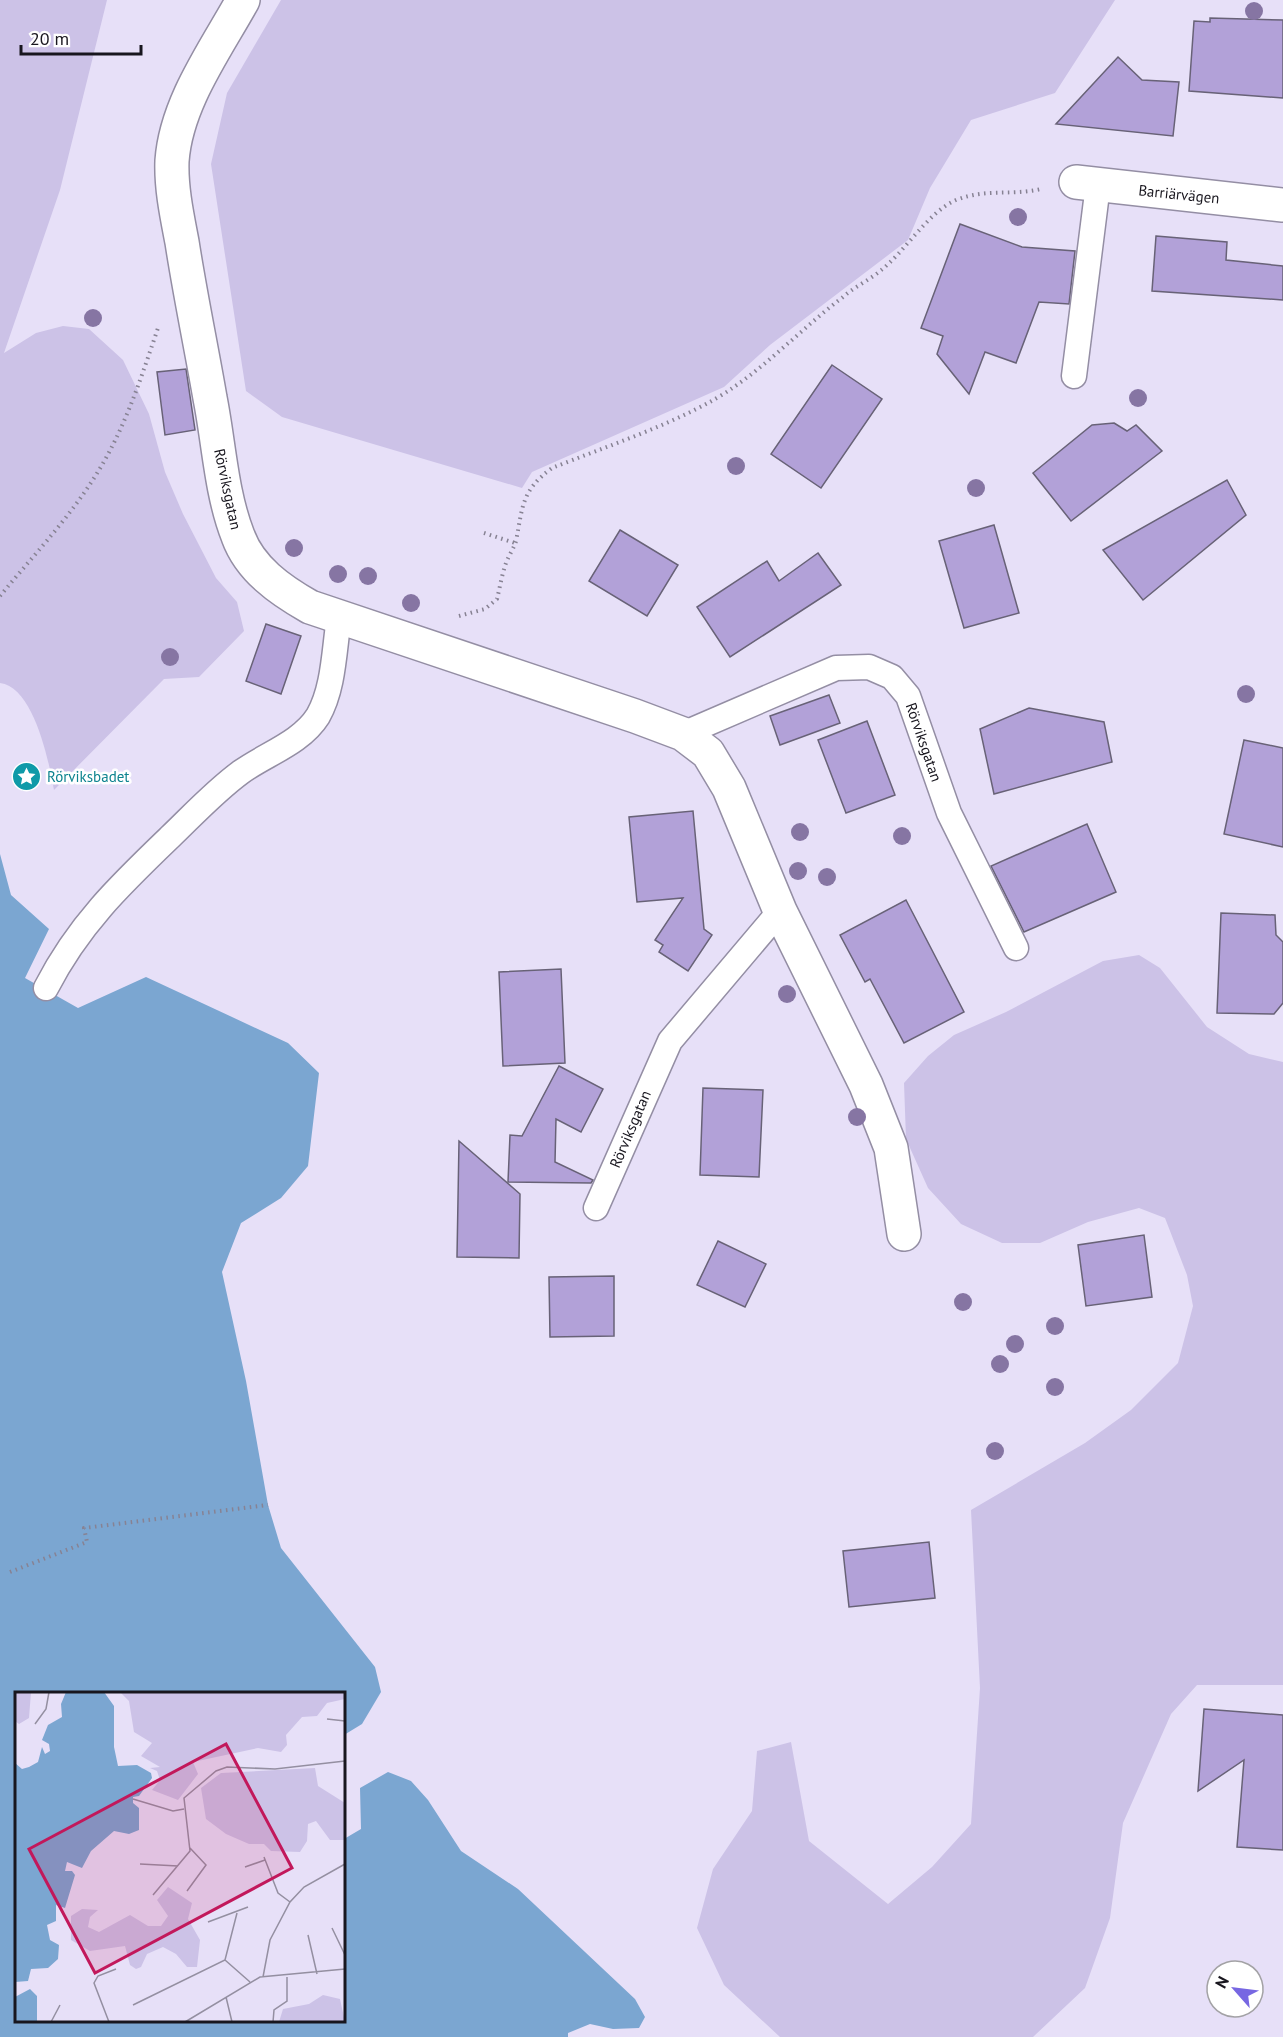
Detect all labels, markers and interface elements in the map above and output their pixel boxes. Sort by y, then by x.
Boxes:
scale bar [21,18,141,56]
text: 20 m [30,27,69,50]
street label: Barriärvägen [1137,180,1221,208]
street label: Rörviksgatan [210,447,246,531]
street label: Rörviksgatan [902,700,946,784]
place icon: Rörviksbadet [10,760,42,792]
place label: Rörviksbadet [47,767,129,786]
street label: Rörviksgatan [605,1087,655,1171]
inset map [15,1692,345,2022]
north arrow [1205,1959,1265,2019]
text: N [1210,1973,1233,1991]

